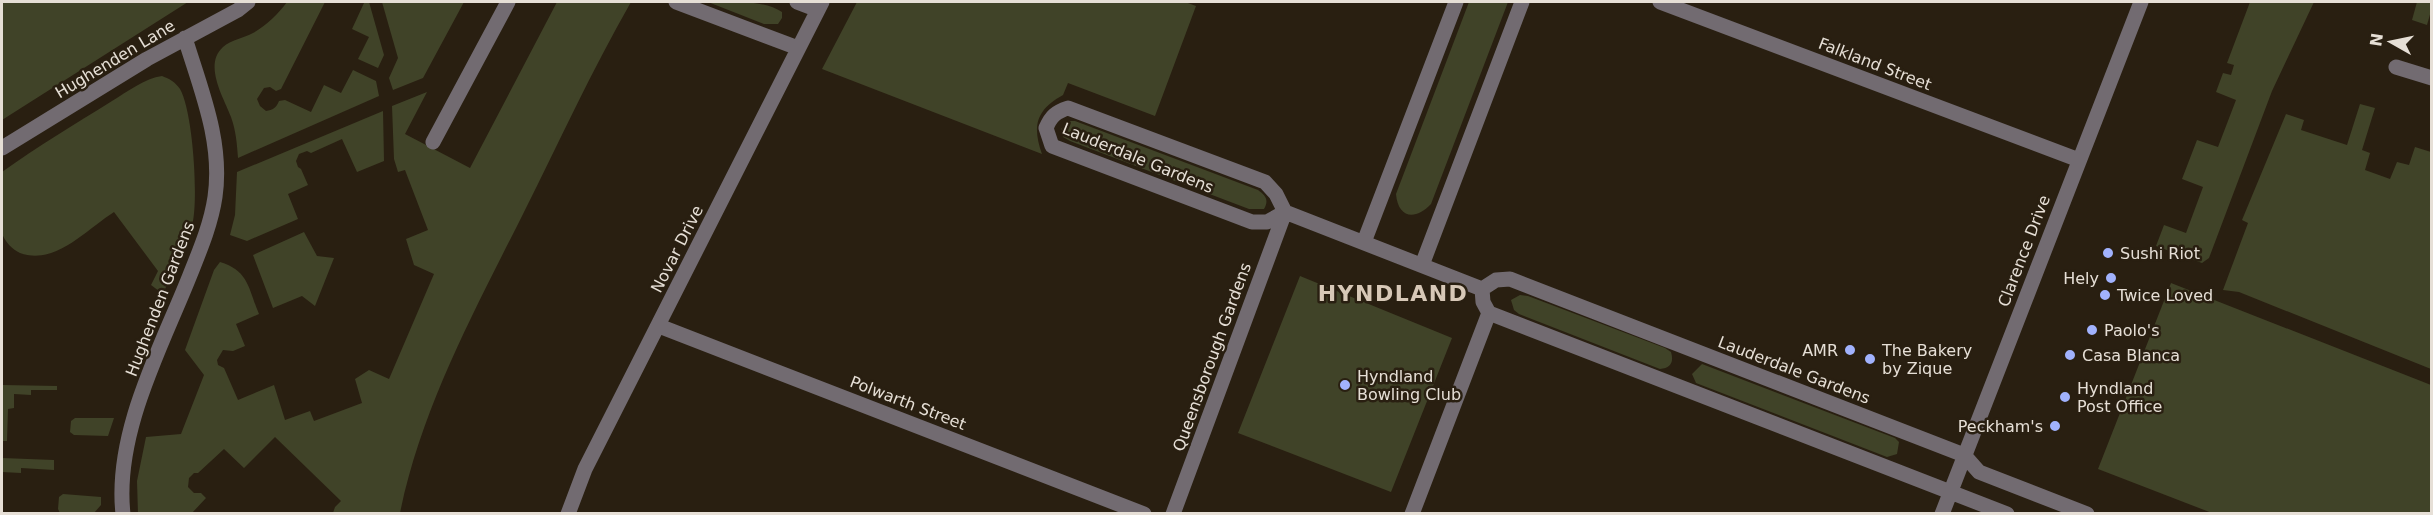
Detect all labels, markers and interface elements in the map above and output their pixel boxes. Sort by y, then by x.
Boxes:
north arrow [2361,12,2421,72]
street label: Hughenden Lane [52,16,178,102]
text: N [2366,32,2387,48]
street label: Falkland Street [1816,34,1934,94]
street label: Lauderdale Gardens [1060,119,1216,197]
street label: Clarence Drive [1994,193,2054,309]
street label: Novar Drive [647,202,707,296]
street label: Hughenden Gardens [122,219,198,379]
place label: Sushi Riot [2120,244,2200,263]
marker: Sushi Riot [2101,246,2115,260]
street label: Queensborough Gardens [1169,260,1255,454]
place label: Hely [2063,269,2099,288]
marker: Hely [2104,271,2118,285]
district label: HYNDLAND [1318,281,1468,306]
place label: Twice Loved [2116,286,2213,305]
marker: Twice Loved [2098,288,2112,302]
place label: Paolo's [2104,321,2160,340]
marker: Paolo's [2085,323,2099,337]
street label: Lauderdale Gardens [1715,332,1873,408]
place label: AMR [1802,341,1838,360]
place label: The Bakery by Zique [1881,341,1972,378]
marker: AMR [1843,343,1857,357]
place label: Casa Blanca [2082,346,2180,365]
marker: Casa Blanca [2063,348,2077,362]
marker: The Bakery by Zique [1863,352,1877,366]
place label: Hyndland Bowling Club [1357,367,1461,404]
street label: Polwarth Street [847,372,969,434]
marker: Hyndland Bowling Club [1338,378,1352,392]
place label: Hyndland Post Office [2077,379,2162,416]
marker: Hyndland Post Office [2058,390,2072,404]
place label: Peckham's [1958,417,2043,436]
marker: Peckham's [2048,419,2062,433]

